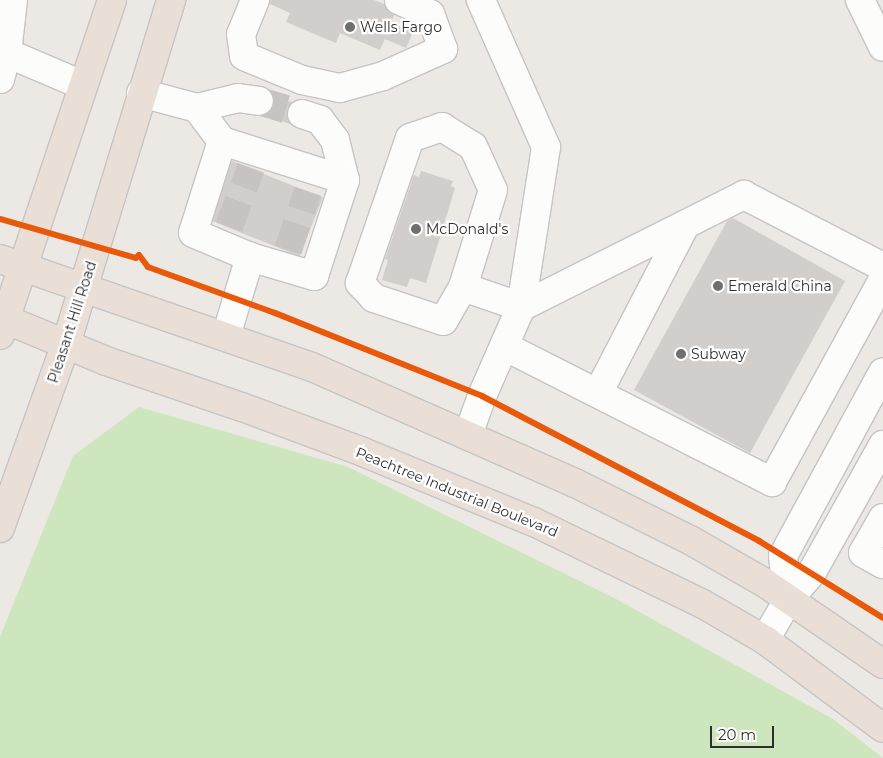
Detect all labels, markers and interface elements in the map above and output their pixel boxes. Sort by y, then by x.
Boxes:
place label: Wells Fargo [360,19,442,35]
marker: Wells Fargo [344,21,356,33]
place label: McDonald's [426,221,508,237]
marker: McDonald's [410,223,422,235]
street label: Pleasant Hill Road [44,259,100,385]
place label: Emerald China [728,278,832,294]
marker: Emerald China [712,280,724,292]
place label: Subway [691,346,746,362]
marker: Subway [675,348,687,360]
street label: Peachtree Industrial Boulevard [353,444,561,540]
scale bar [713,716,777,748]
text: 20 m [718,725,756,744]

